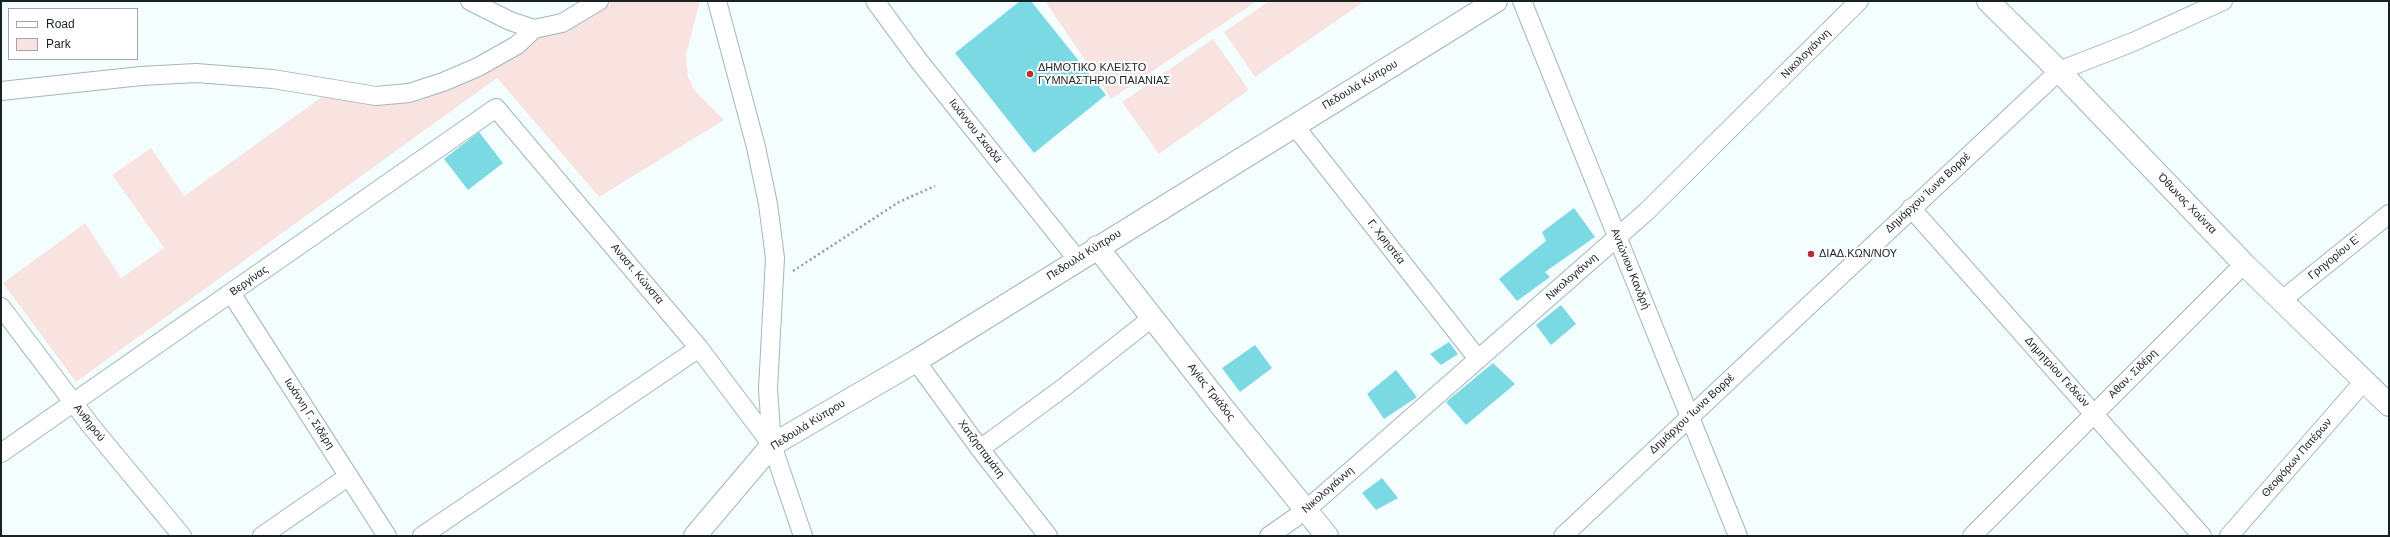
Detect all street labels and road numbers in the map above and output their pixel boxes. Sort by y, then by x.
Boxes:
street label: Νικολογιάννη [1779,27,1833,81]
street label: Πεδουλά Κύπρου [1320,57,1400,113]
street label: Ιωάννου Σκιαδά [946,96,1004,166]
street label: Δημάρχου Ίωνα Βορρέ [1883,150,1973,236]
street label: Όθωνος Χούντα [2155,171,2219,237]
street label: Γ. Χρηστέα [1364,217,1408,267]
street label: Πεδουλά Κύπρου [1044,227,1124,283]
street label: Αντώνιου Κανδρή [1608,227,1652,311]
street label: Γρηγορίου Ε΄ [2306,231,2364,283]
street label: Αναστ. Κώνστα [608,241,666,307]
street label: Νικολογιάννη [1543,251,1601,303]
street label: Βεργίνας [227,263,271,299]
street label: Δημητρίου Γεδεών [2022,334,2092,410]
street label: Αθαν. Σιδέρη [2106,347,2160,401]
street label: Αγίας Τριάδος [1185,361,1237,423]
street label: Δημάρχου Ίωνα Βορρέ [1647,371,1737,457]
street label: Ιωάννη Γ. Σιδέρη [281,376,337,452]
street label: Πεδουλά Κύπρου [768,397,848,453]
street label: Ανθηρού [70,402,108,444]
street label: Θεοφόρων Πατέρων [2259,416,2335,500]
street label: Χατζησταμάτη [955,417,1007,481]
street label: Νικολογιάννη [1299,464,1357,516]

